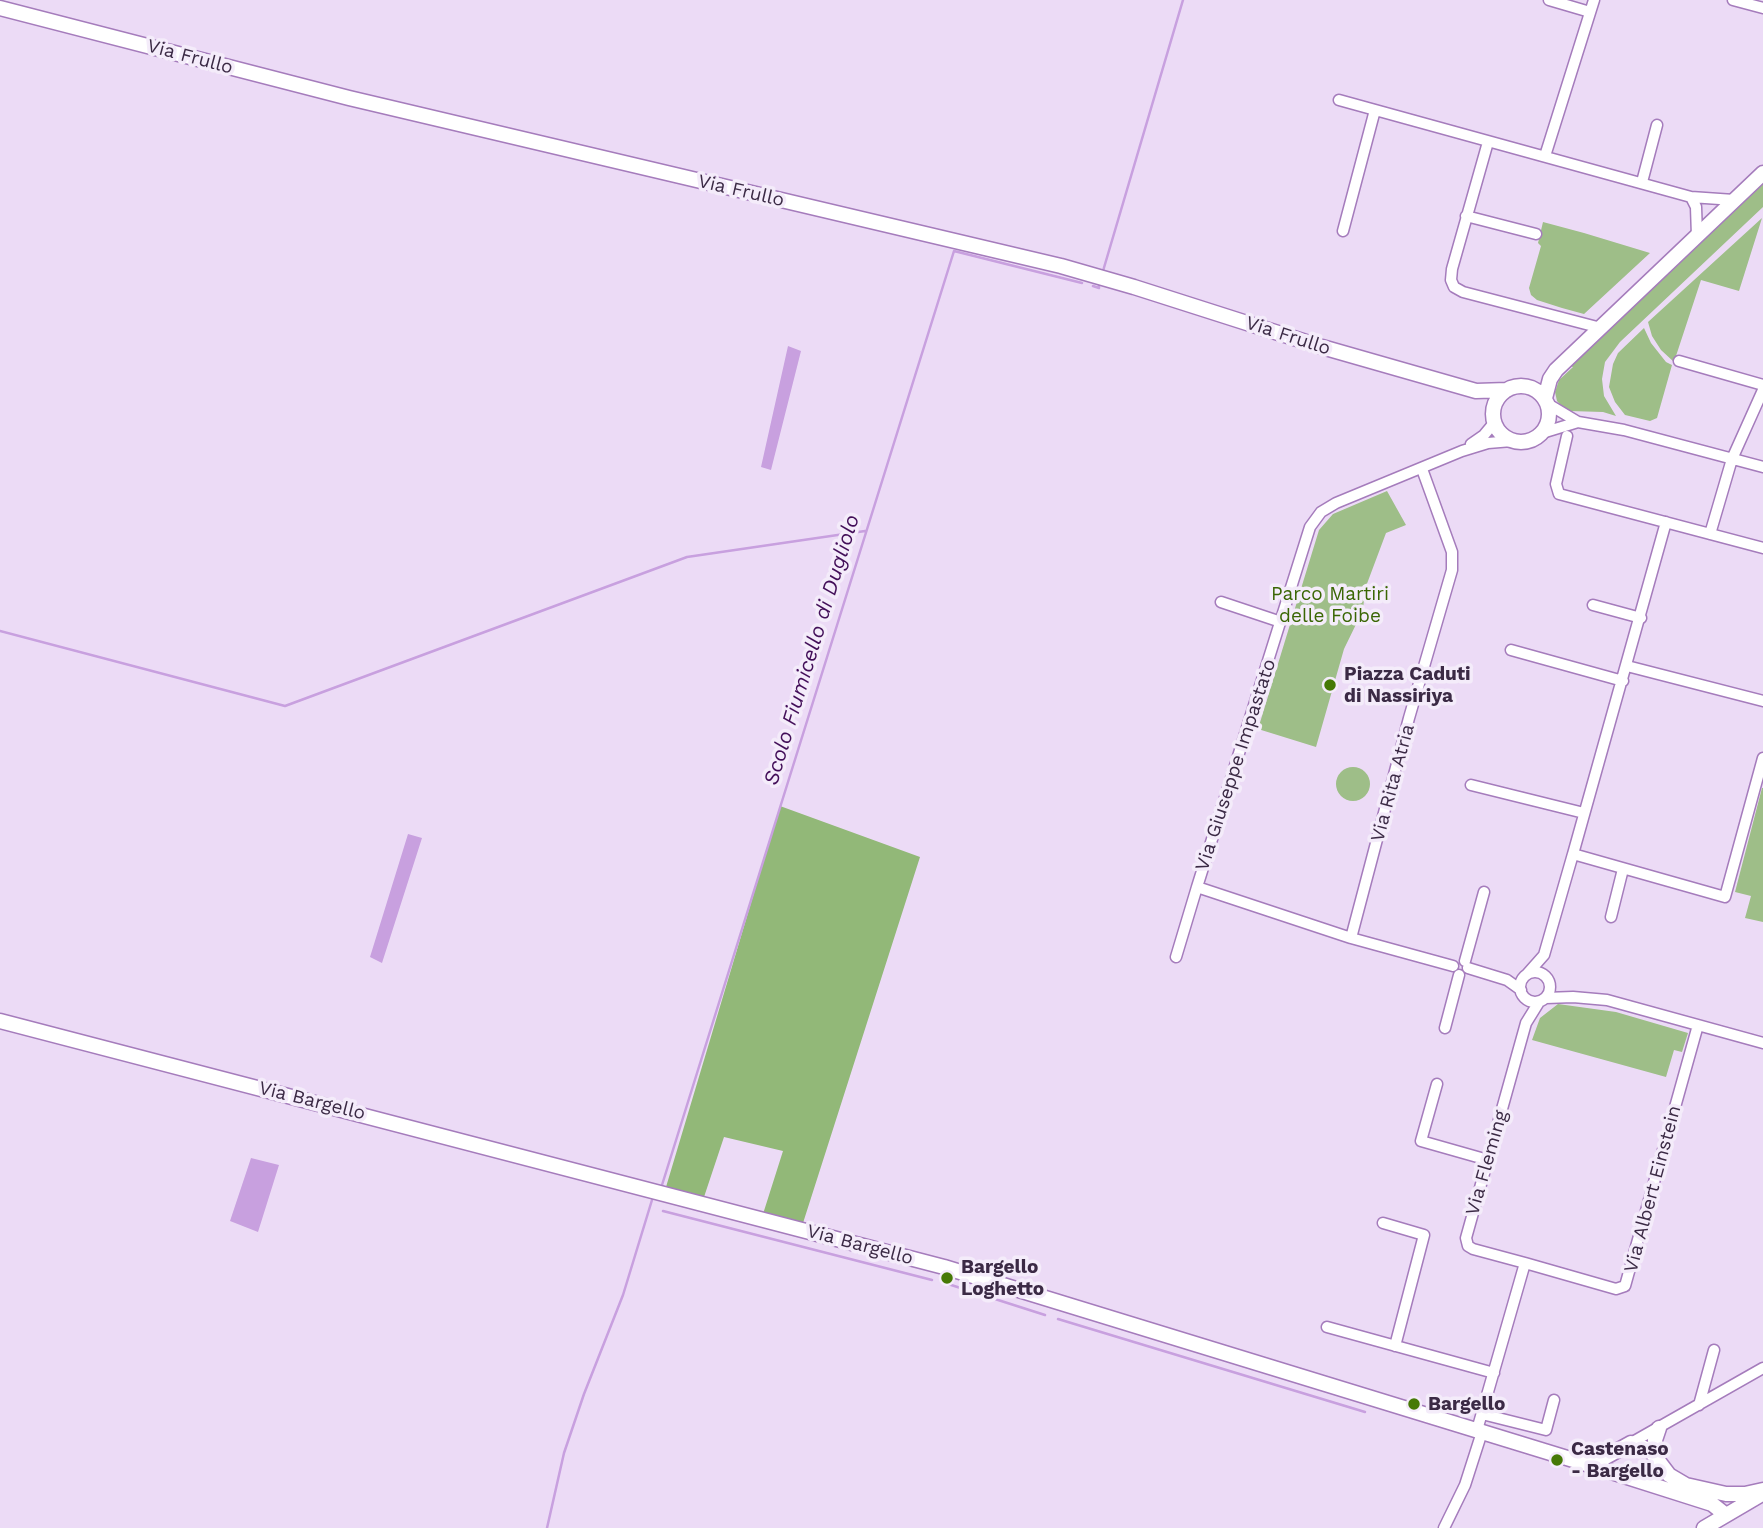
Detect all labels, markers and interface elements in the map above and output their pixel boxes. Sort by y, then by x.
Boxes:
street label: Via Frullo [145,35,235,79]
street label: Via Frullo [696,170,786,212]
street label: Via Frullo [1243,312,1333,360]
water label: Scolo Fiumicello di Dugliolo [759,511,865,789]
park label: Parco Martiri delle Foibe [1271,583,1389,627]
street label: Via Giuseppe Impastato [1191,656,1281,874]
place label: Piazza Caduti di Nassiriya [1344,663,1471,707]
marker: Piazza Caduti di Nassiriya [1322,677,1338,693]
street label: Via Rita Atria [1366,722,1420,844]
street label: Via Bargello [256,1077,368,1125]
street label: Via Albert Einstein [1620,1103,1686,1275]
street label: Via Fleming [1461,1108,1513,1218]
street label: Via Bargello [804,1220,916,1270]
place label: Bargello Loghetto [961,1256,1044,1300]
marker: Bargello Loghetto [939,1270,955,1286]
place label: Bargello [1428,1393,1505,1415]
marker: Bargello [1406,1396,1422,1412]
place label: Castenaso - Bargello [1571,1438,1669,1482]
marker: Castenaso - Bargello [1549,1452,1565,1468]

